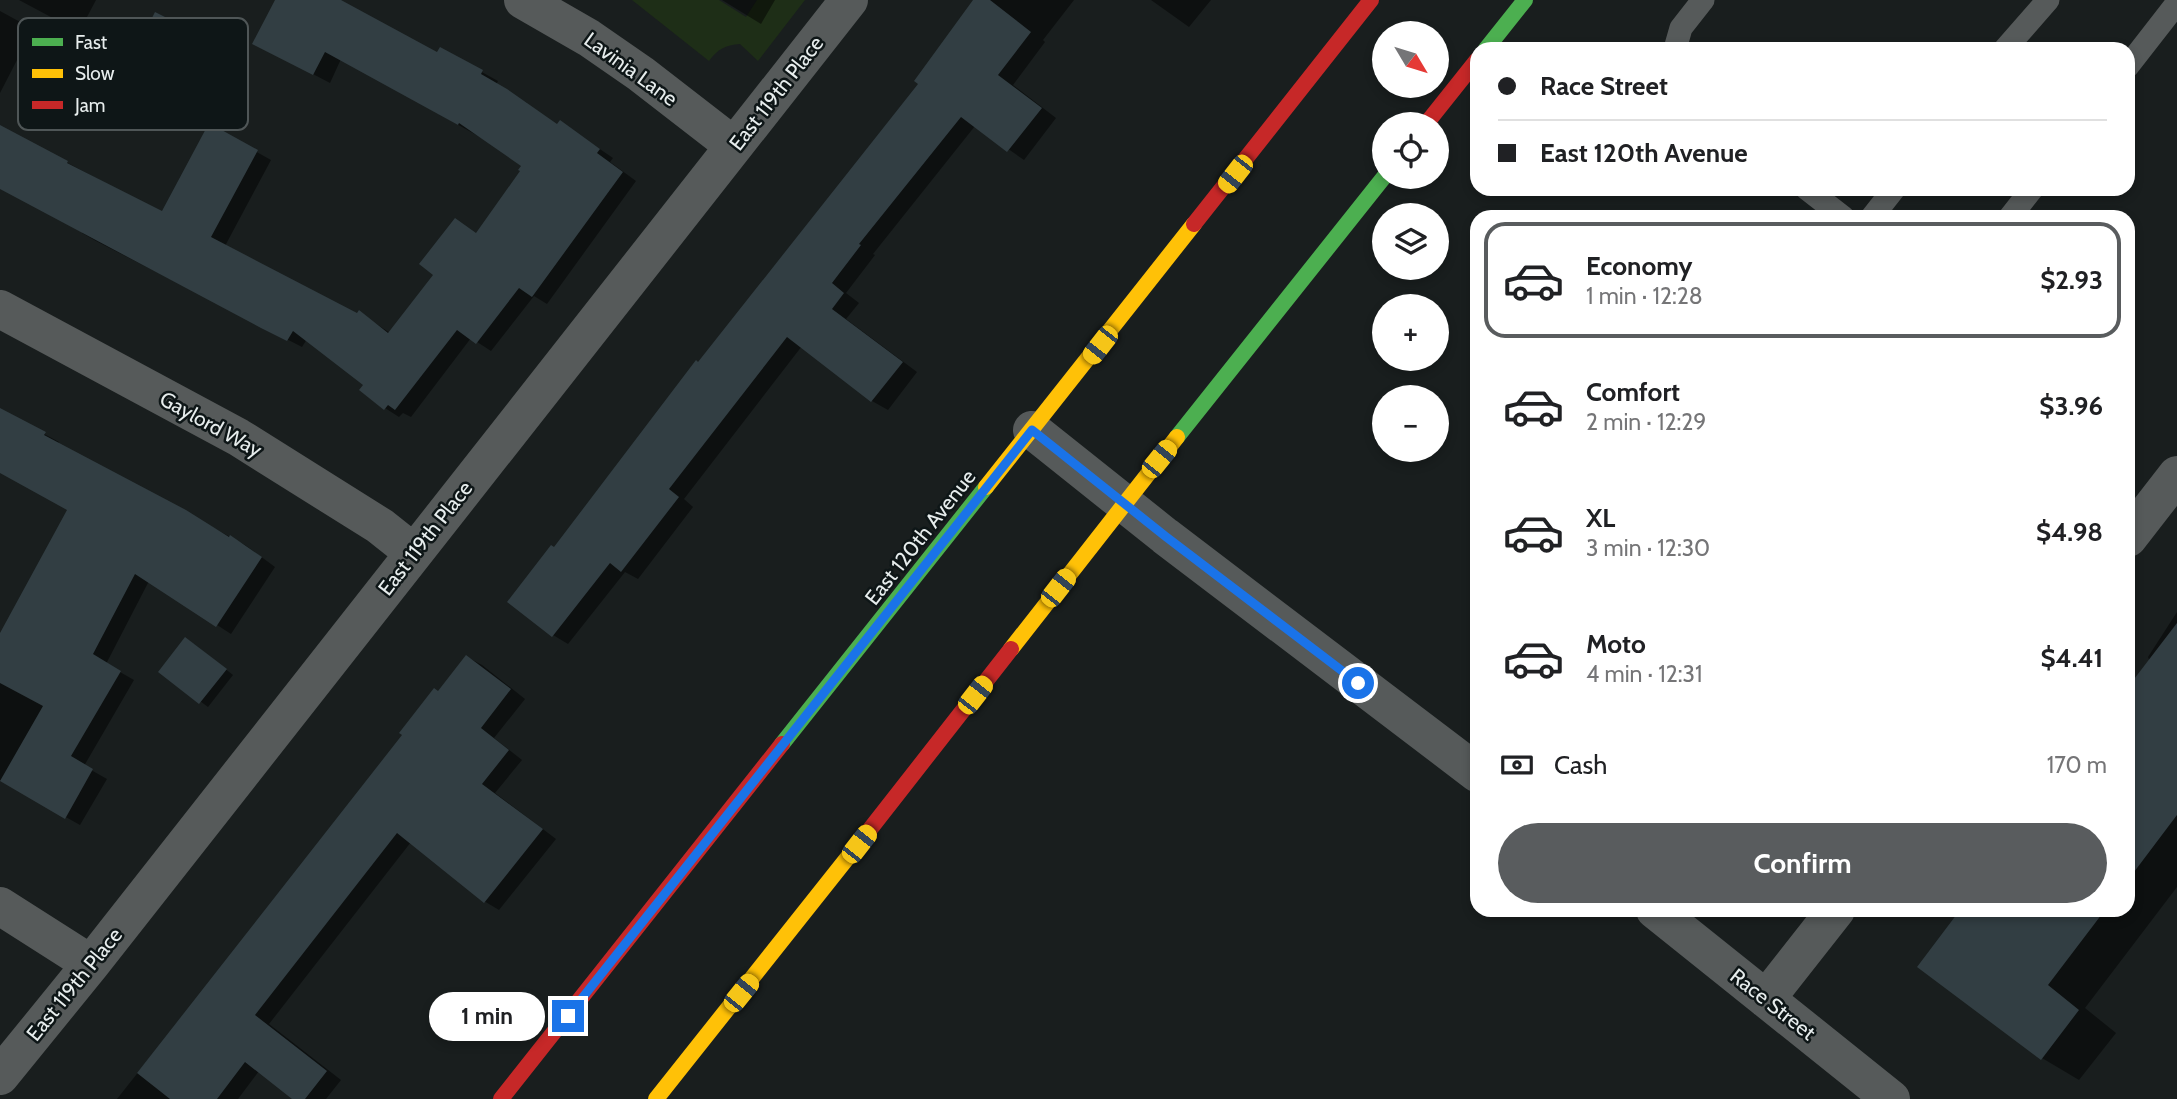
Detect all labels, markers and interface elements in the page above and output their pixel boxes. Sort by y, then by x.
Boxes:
legend [18,18,248,130]
north arrow [1372,21,1449,98]
map controls [1372,21,1449,462]
street label: Lavinia Lane [580,27,683,111]
text: Fast [75,31,108,54]
street label: East 119th Place [724,31,829,155]
text: Slow [75,62,115,85]
text: Race Street [1540,70,1668,102]
text: Jam [74,94,105,117]
button: locate [1372,112,1449,189]
text: East 120th Avenue [1540,137,1748,169]
car [1214,151,1257,197]
button: layers [1372,203,1449,280]
icon: car [1502,249,1565,312]
text: Economy [1586,250,1692,282]
text: $2.93 [2040,264,2103,296]
text: 1 min · 12:28 [1586,282,1703,310]
button: + [1372,294,1449,371]
car [1079,322,1122,368]
icon: car [1502,375,1565,438]
text: Comfort [1586,376,1680,408]
button: − [1372,385,1449,462]
street label: Gaylord Way [156,386,267,462]
text: $3.96 [2039,390,2103,422]
text: 2 min · 12:29 [1586,408,1706,436]
car [1138,436,1181,482]
street label: East 120th Avenue [860,464,981,610]
street label: East 119th Place [373,476,478,600]
icon: car [1502,501,1565,564]
text: XL [1586,502,1615,534]
text: $4.98 [2036,516,2103,548]
text: 3 min · 12:30 [1586,534,1710,562]
car [1037,565,1080,611]
icon: car [1502,627,1565,690]
text: Moto [1586,628,1646,660]
text: $4.41 [2040,642,2103,674]
text: 4 min · 12:31 [1586,660,1702,688]
route start [1342,667,1374,699]
car [954,672,997,718]
icon: cash [1498,746,1536,784]
text: Cash [1554,749,1607,781]
text: 170 m [2047,751,2107,779]
car [838,821,881,867]
button: Confirm [1498,823,2107,903]
street label: East 119th Place [21,922,127,1046]
street label: Race Street [1725,963,1821,1045]
car [720,970,763,1016]
callout: 1 min [428,992,544,1040]
route end [552,1000,584,1032]
text: 1 min [461,1002,513,1030]

